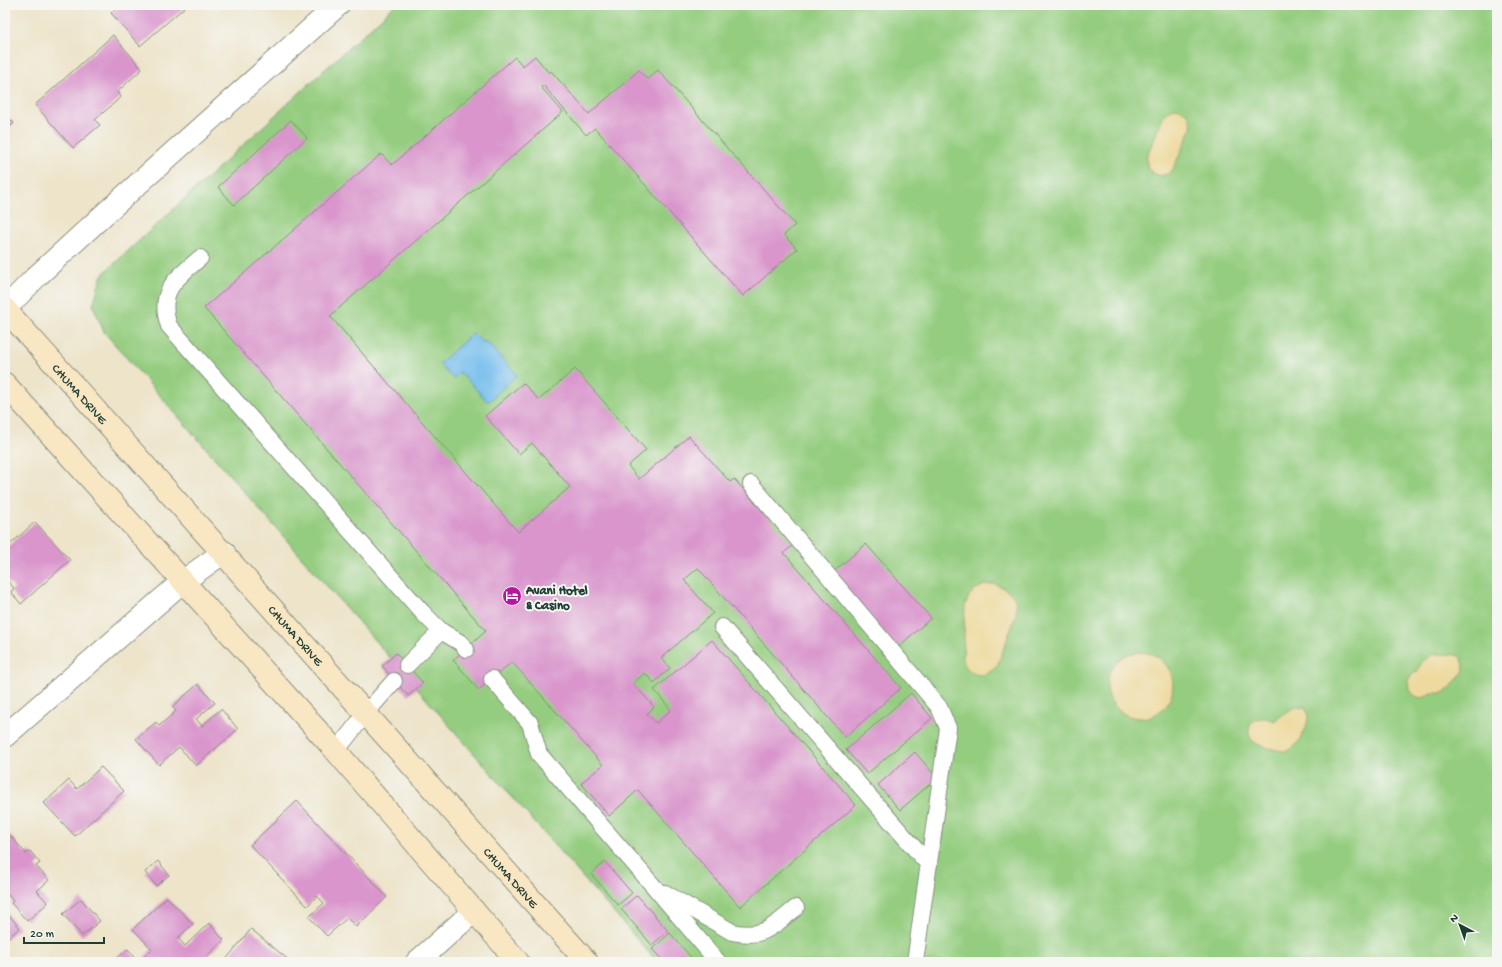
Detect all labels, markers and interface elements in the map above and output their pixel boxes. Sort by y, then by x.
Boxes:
street label: CHUMA DRIVE [48,362,110,429]
place label: Avani Hotel & Casino [525,584,588,614]
hotel icon: Avani Hotel & Casino [501,585,523,607]
street label: CHUMA DRIVE [264,603,326,670]
street label: CHUMA DRIVE [479,845,541,912]
north arrow [1440,905,1480,945]
text: N [1448,912,1461,926]
scale bar [24,919,104,945]
text: 20 m [30,928,55,942]

